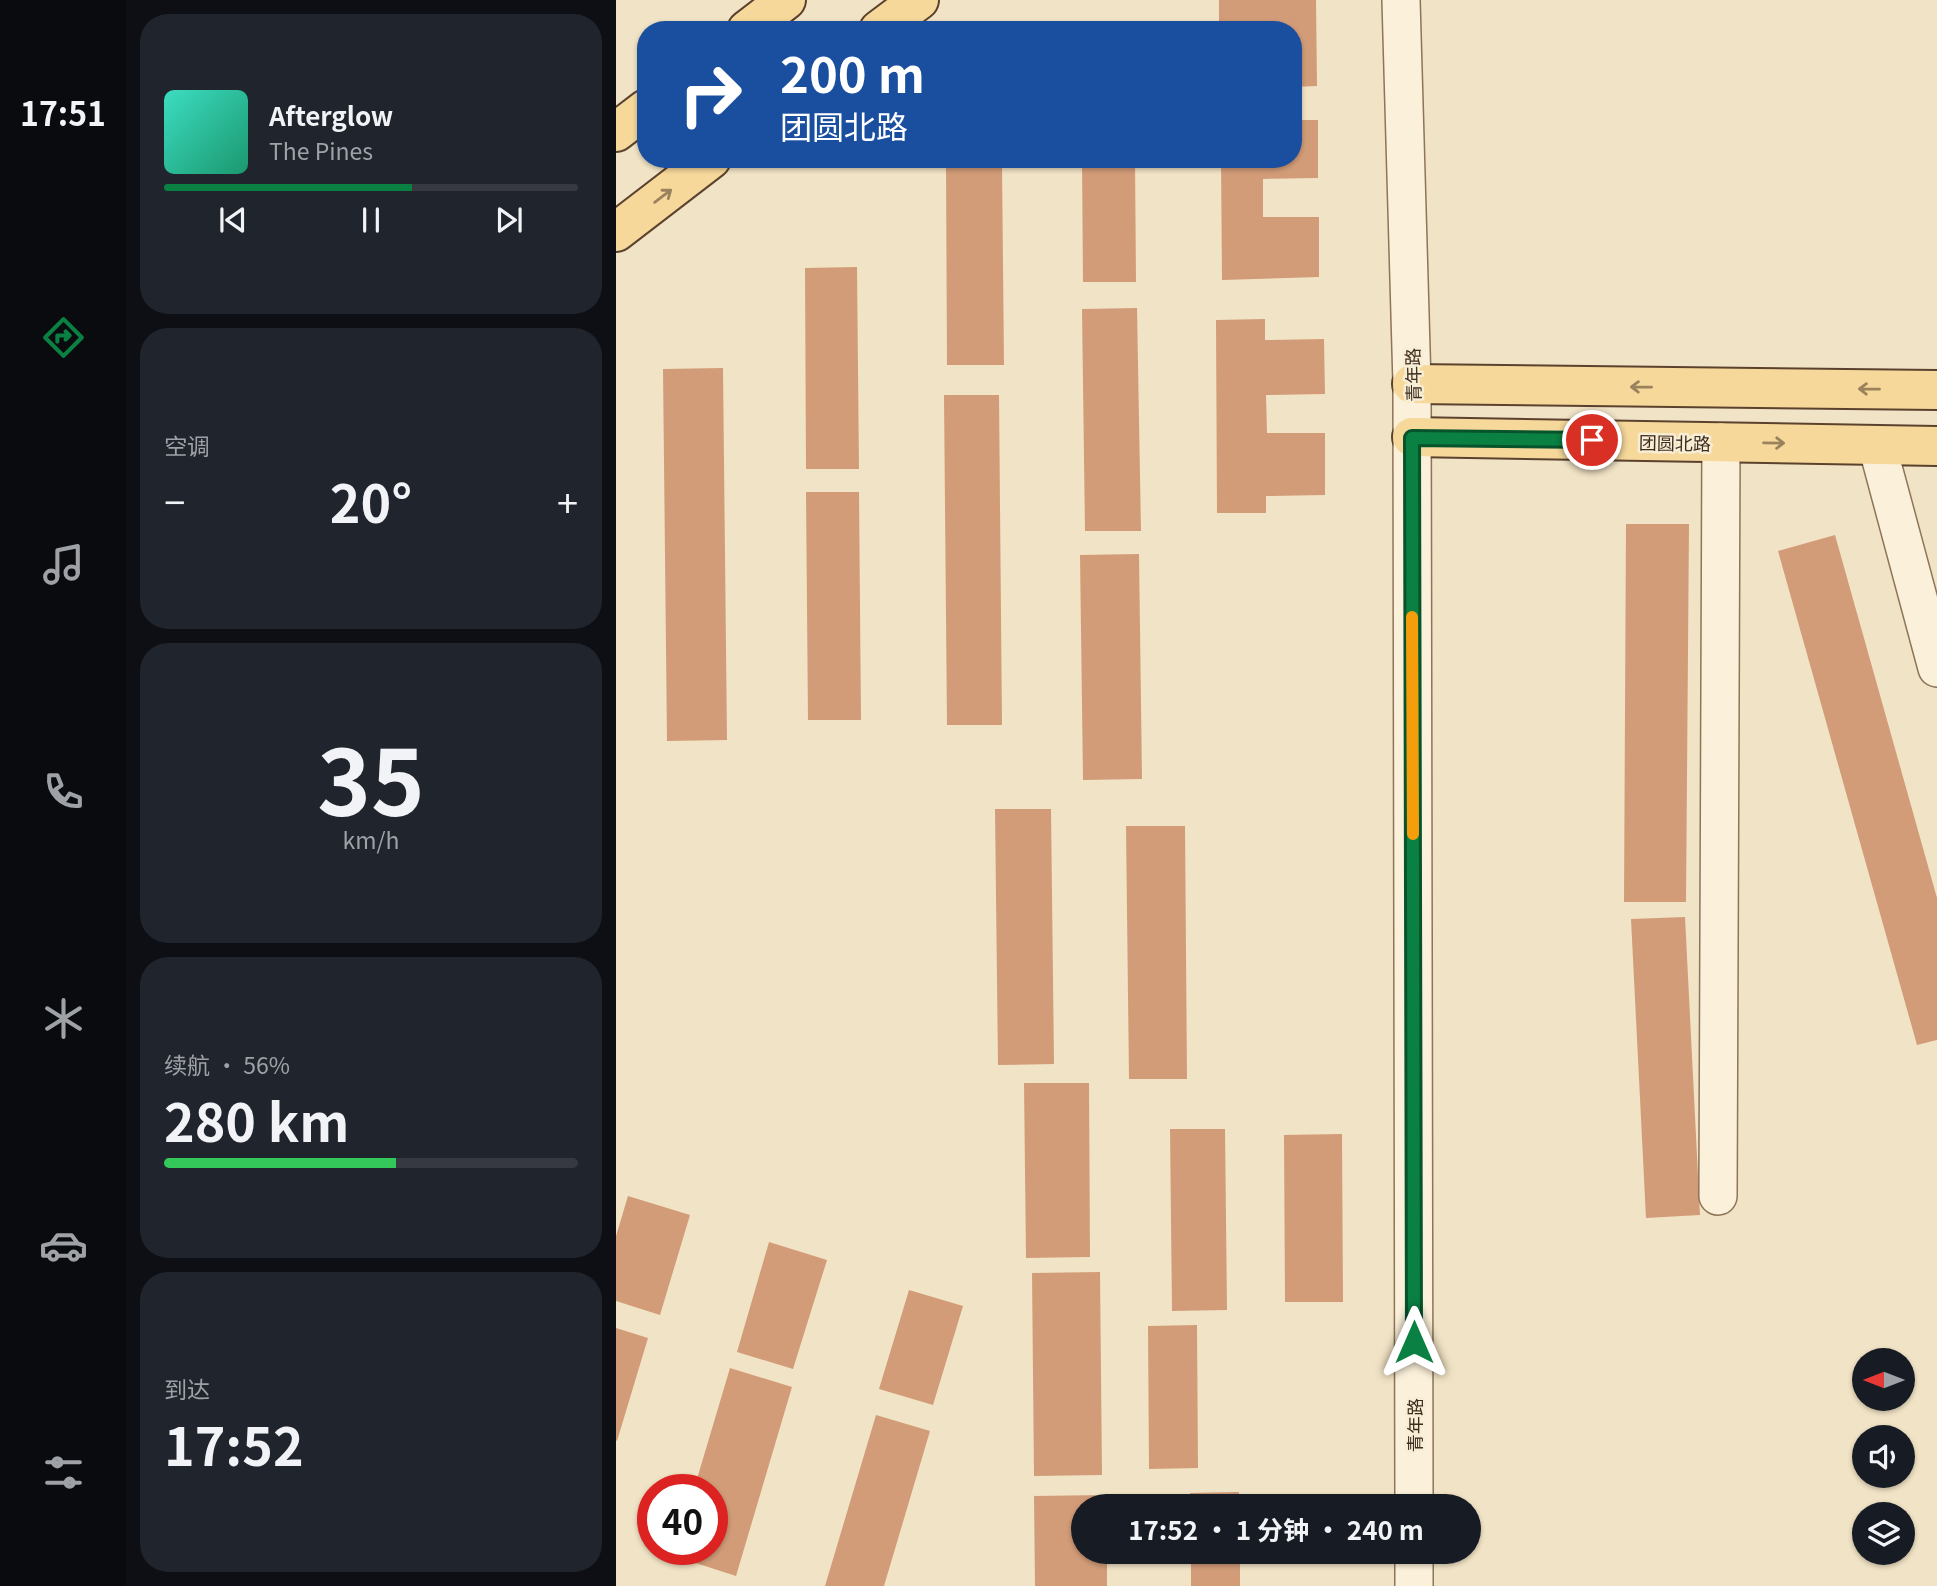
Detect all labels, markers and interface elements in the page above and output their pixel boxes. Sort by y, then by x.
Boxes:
text: 200 m [780,36,925,107]
icon: right [665,49,756,140]
text: 17:51 [20,89,106,135]
text: Afterglow [269,96,393,133]
text: 团圆北路 [780,102,908,148]
text: The Pines [269,133,373,167]
one-way arrow [654,188,672,203]
icon: previous [214,201,252,239]
icon: pause [352,201,390,239]
icon: next [490,201,528,239]
icon: directions [39,313,88,362]
street label: 青年路 [1399,348,1425,402]
one-way arrow [1630,380,1653,393]
one-way arrow [1858,382,1881,396]
pin [1562,410,1622,470]
icon: arrive [1573,421,1611,459]
text: 空调 [164,428,210,462]
street label: 团圆北路 [1639,428,1711,456]
one-way arrow [1763,436,1786,450]
text: 20° [330,463,412,538]
text: − [164,473,185,528]
text: + [557,473,578,528]
icon: music [39,540,88,589]
text: 35 [317,710,425,842]
icon: phone [39,767,88,816]
text: km/h [343,822,399,856]
icon: climate [39,994,88,1043]
text: 续航 · 56% [164,1047,290,1081]
text: 280 km [164,1082,349,1157]
icon: car [39,1221,88,1270]
position arrow [1377,1305,1451,1379]
north arrow [1852,1348,1914,1410]
map controls [1852,1348,1915,1565]
text: 到达 [164,1371,210,1405]
street label: 青年路 [1401,1398,1427,1452]
text: 17:52 [164,1406,304,1481]
button: sound [1852,1425,1915,1488]
icon: filters [39,1448,88,1497]
speed limit sign: 40 [637,1474,728,1565]
button: layers [1852,1502,1915,1565]
text: 17:52 · 1 分钟 · 240 m [1128,1510,1424,1547]

